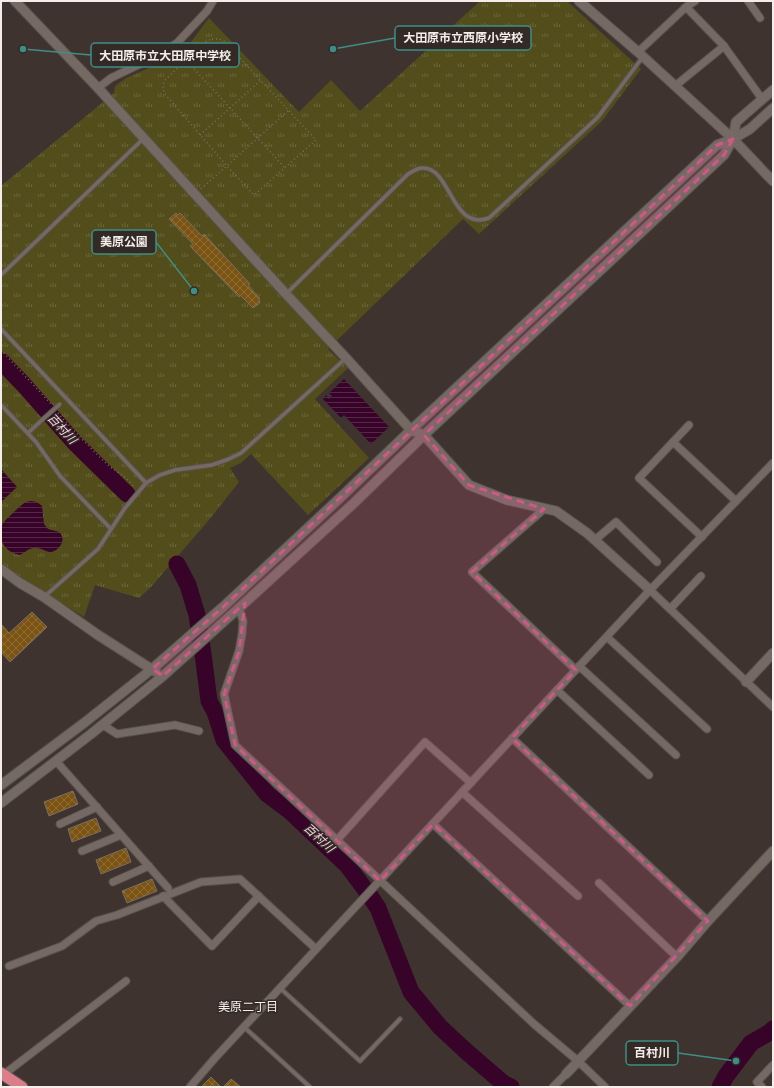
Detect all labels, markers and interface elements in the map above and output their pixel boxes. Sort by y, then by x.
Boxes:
callout: 大田原市立西原小学校 [395,26,531,50]
text: 大田原市立西原小学校 [403,30,523,46]
callout: 大田原市立大田原中学校 [91,43,239,67]
text: 大田原市立大田原中学校 [99,48,231,64]
callout: 美原公園 [92,230,156,254]
text: 美原公園 [100,234,148,250]
water label: 百村川 [44,410,81,449]
water label: 百村川 [300,820,339,857]
district label: 美原二丁目 [218,999,278,1015]
callout: 百村川 [626,1041,678,1065]
text: 百村川 [634,1045,670,1061]

